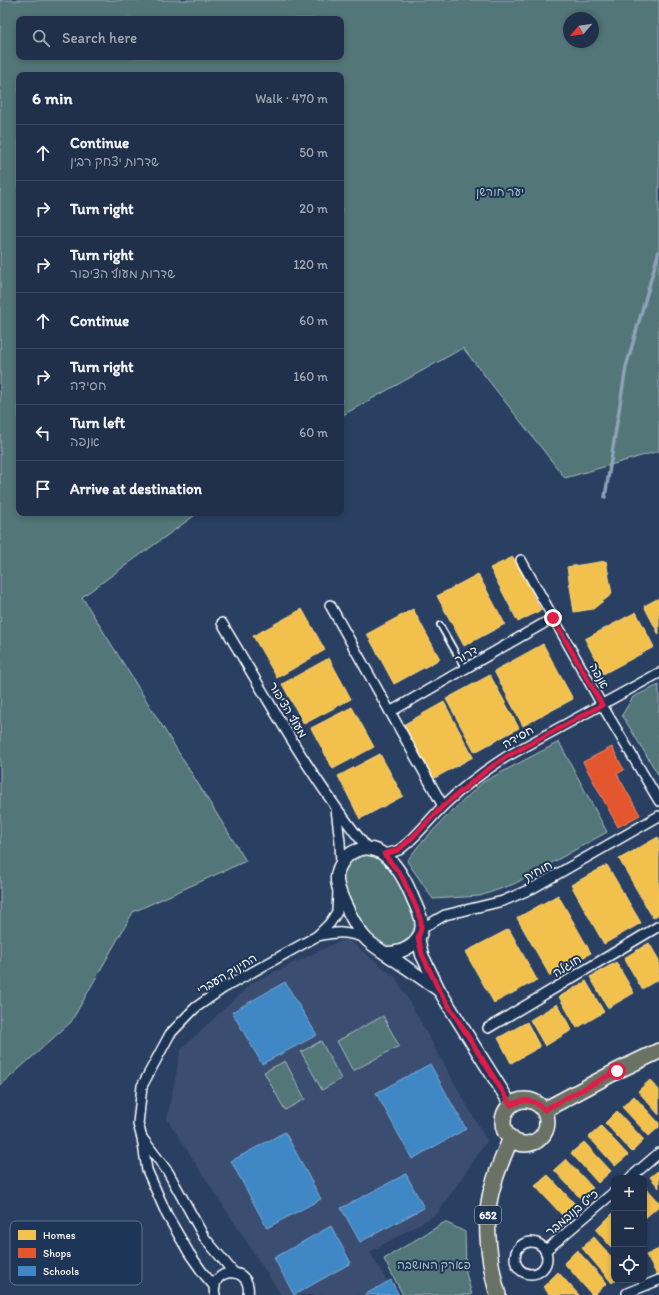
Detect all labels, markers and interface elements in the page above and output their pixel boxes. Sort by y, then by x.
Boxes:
north arrow [563,12,599,48]
search box [16,16,344,60]
icon: search [30,27,52,49]
text: Search here [62,29,137,47]
text: 6 min [32,88,73,108]
text: Walk · 470 m [255,91,328,106]
text: Continue [70,134,129,152]
icon: ahead [32,142,54,164]
text: 50 m [299,145,328,160]
text: שדרות יצחק רבין [70,154,159,169]
park label: יער חורשן [476,185,524,200]
icon: right [32,198,54,220]
text: Turn right [70,200,134,218]
text: 20 m [299,201,328,216]
text: Turn right [70,246,134,264]
icon: right [32,254,54,276]
text: 120 m [293,257,328,272]
text: שדרות מעוף הציפור [70,266,175,281]
icon: ahead [32,310,54,332]
text: Continue [70,312,129,330]
text: 60 m [299,313,328,328]
text: Turn right [70,358,134,376]
icon: right [32,366,54,388]
text: 160 m [293,369,328,384]
text: חסידה [70,378,106,393]
text: Turn left [70,414,125,432]
icon: left [32,422,54,444]
text: 60 m [299,425,328,440]
text: אנפה [70,434,100,449]
icon: arrive [32,478,54,500]
text: Arrive at destination [70,480,202,498]
route end [544,609,562,627]
street label: דרור [452,643,480,667]
street label: אנפה [586,661,612,692]
street label: מעוף הציפור [266,680,310,740]
street label: חסידה [500,723,536,751]
street label: חוחית [521,858,555,884]
street label: החינוך העברי [195,951,259,997]
street label: חוגלה [550,952,584,980]
route start [608,1062,626,1080]
map controls [611,1175,647,1283]
button: + [611,1175,647,1211]
street label: כ"ט בנובמבר [543,1187,602,1239]
road number: 652 [475,1206,501,1224]
button: − [611,1211,647,1247]
legend [10,1221,142,1285]
text: Homes [43,1229,76,1242]
text: Shops [43,1247,71,1260]
button: locate [611,1247,647,1283]
park label: פארק המושבה [397,1258,471,1272]
text: Schools [43,1265,79,1278]

